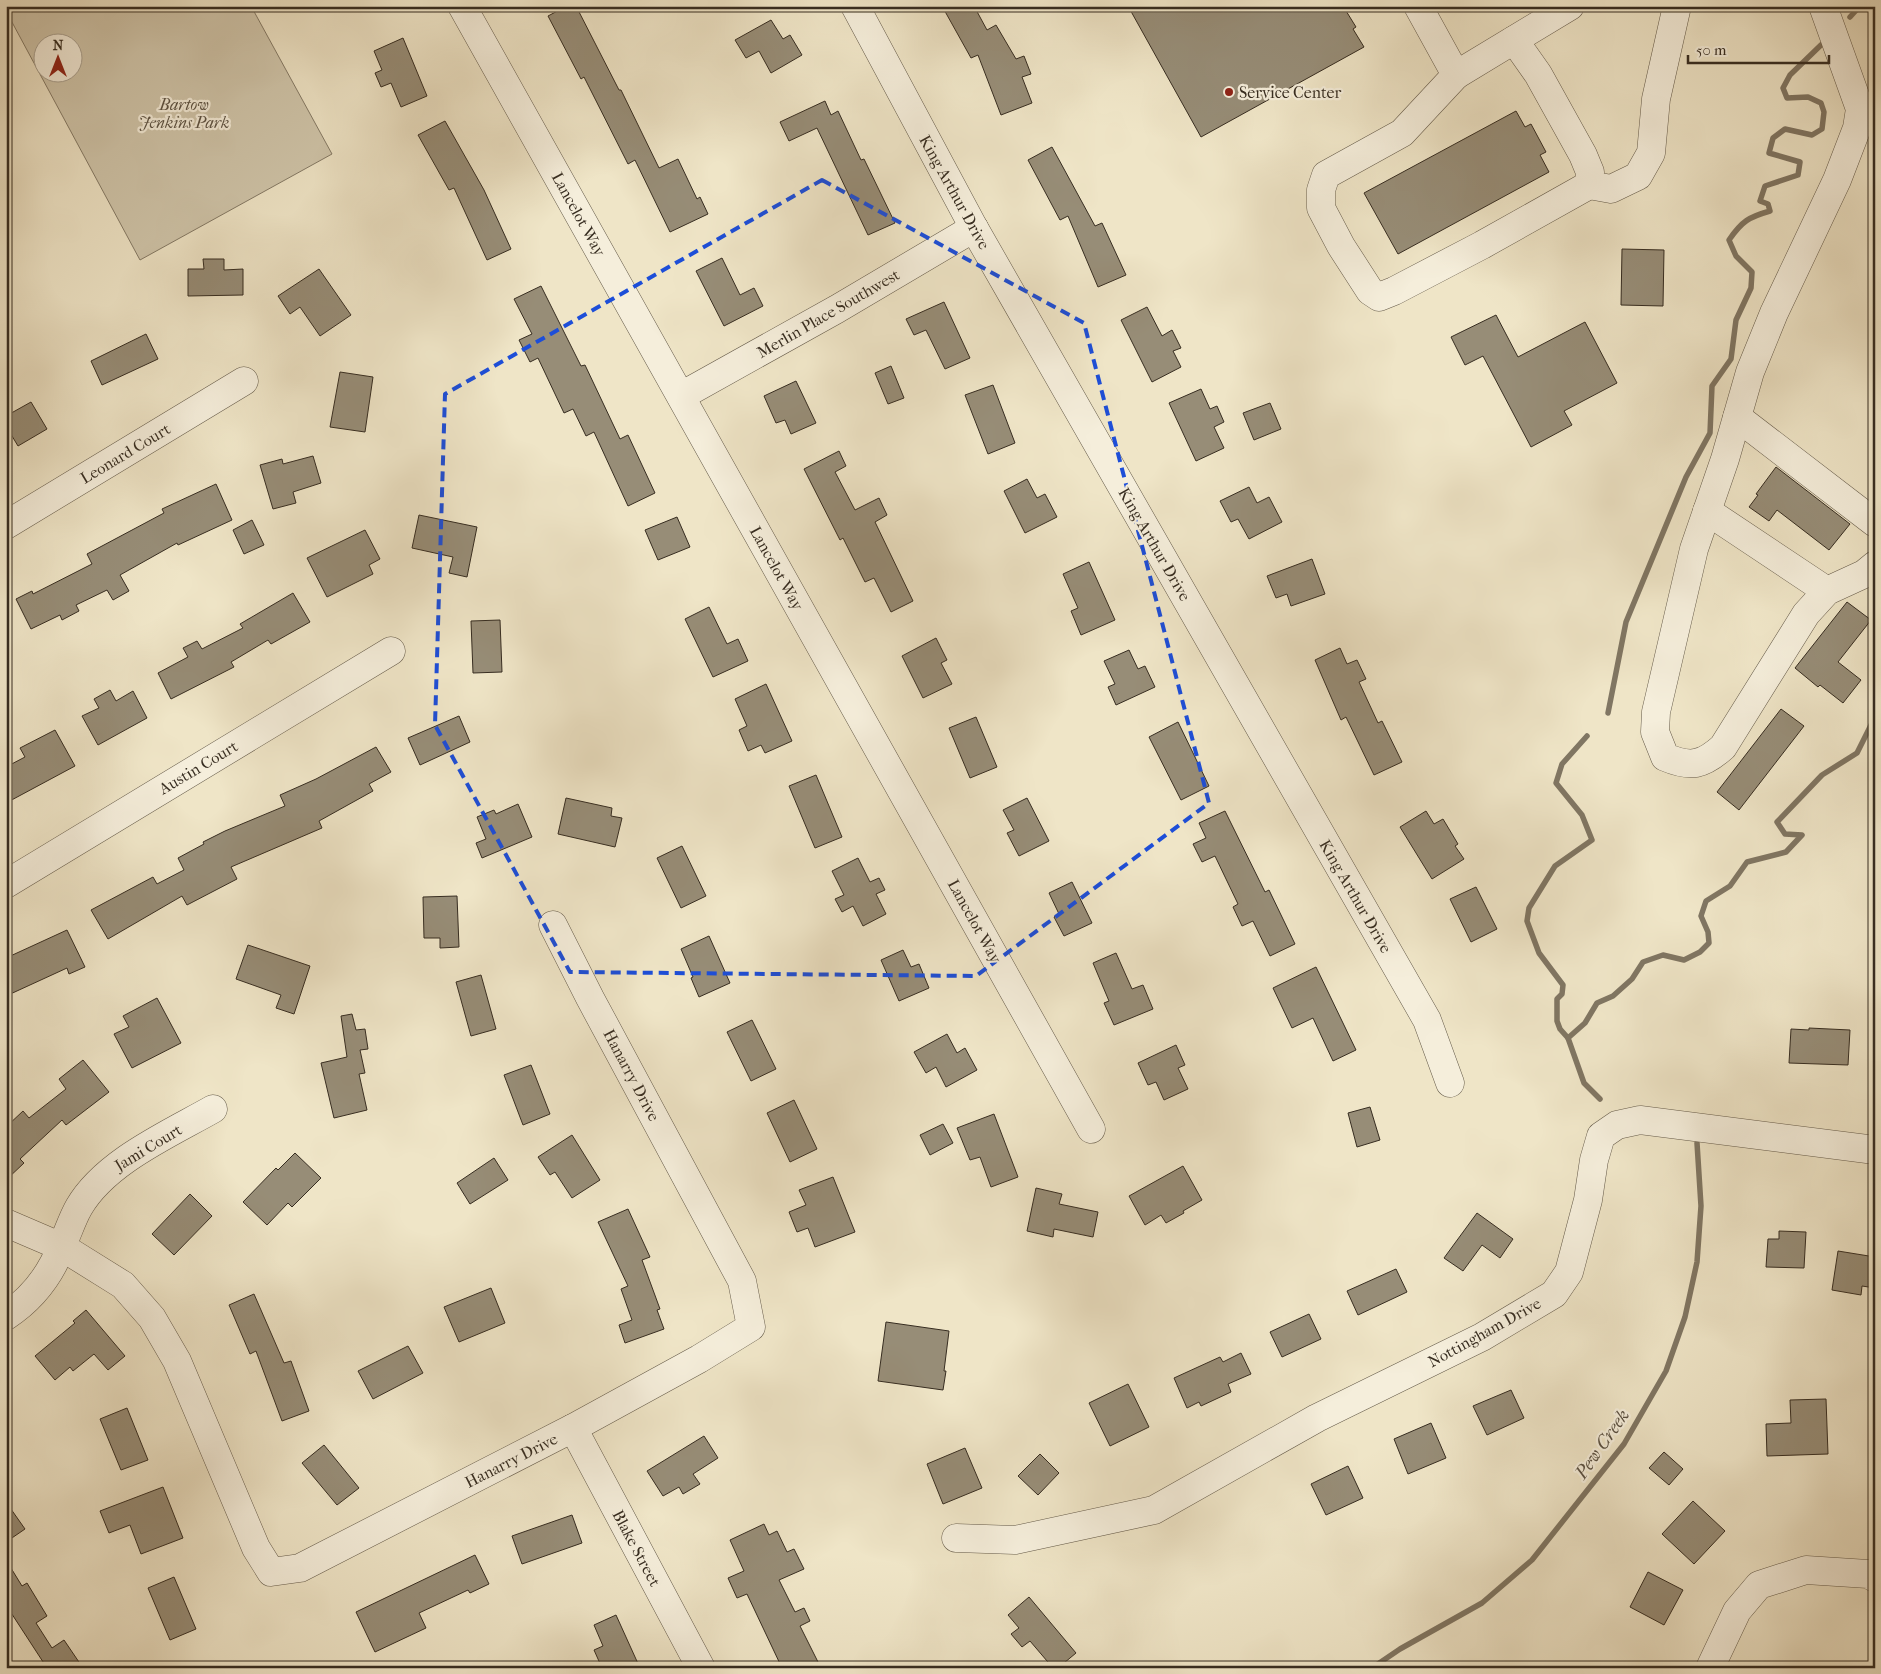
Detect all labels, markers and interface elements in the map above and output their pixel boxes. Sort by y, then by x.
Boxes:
north arrow [32,32,82,82]
scale bar [1688,32,1830,64]
text: N [53,37,64,54]
text: 50 m [1696,41,1727,59]
place label: Service Center [1239,83,1342,102]
marker: Service Center [1223,86,1235,98]
park label: Bartow Jenkins Park [139,95,229,132]
street label: King Arthur Drive [915,132,994,253]
street label: Lancelot Way [548,169,610,260]
street label: Merlin Place Southwest [754,265,903,362]
street label: Leonard Court [77,419,174,488]
street label: King Arthur Drive [1114,484,1195,604]
street label: Lancelot Way [746,523,808,614]
street label: Austin Court [154,736,241,799]
street label: King Arthur Drive [1315,836,1396,956]
street label: Lancelot Way [944,876,1006,967]
street label: Hanarry Drive [599,1026,664,1125]
street label: Jami Court [110,1120,186,1176]
street label: Nottingham Drive [1425,1294,1544,1371]
water label: Pew Creek [1570,1405,1634,1484]
street label: Hanarry Drive [462,1429,561,1492]
street label: Blake Street [608,1507,665,1590]

